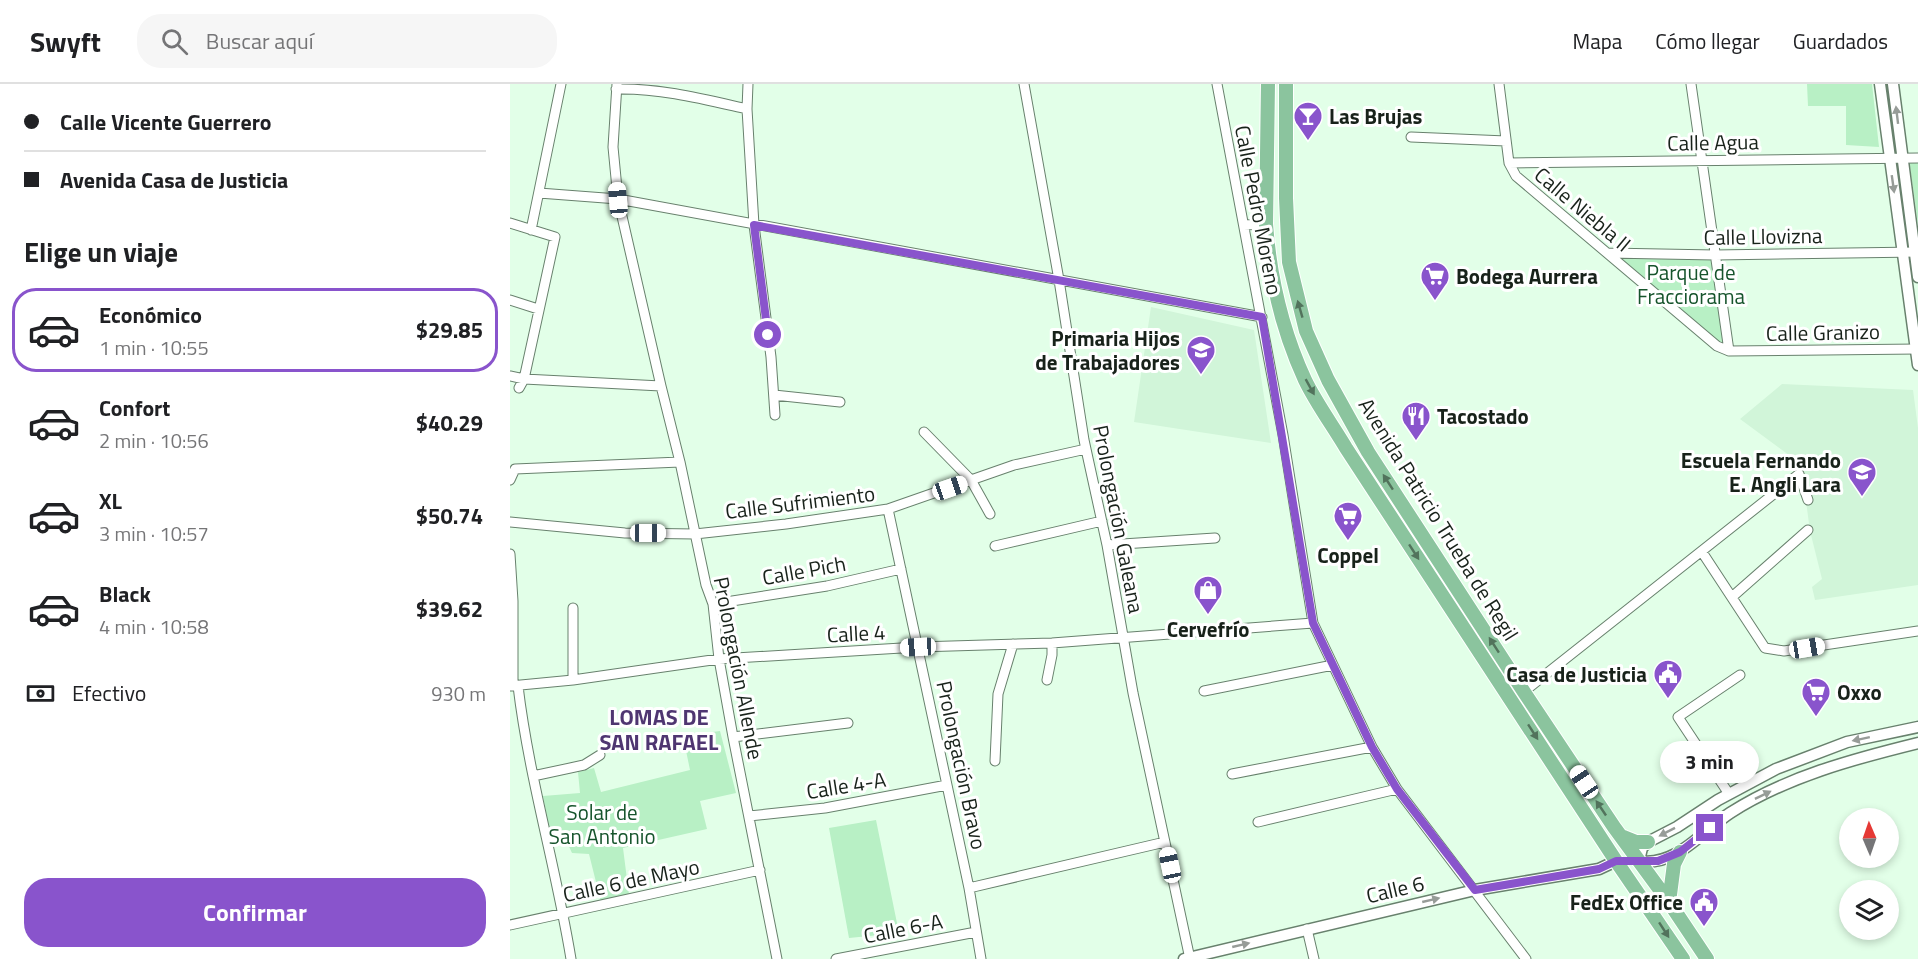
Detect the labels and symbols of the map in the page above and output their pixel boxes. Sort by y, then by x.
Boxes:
bar icon: Las Brujas [1292,100,1324,142]
place label: Las Brujas [1329,100,1423,132]
one-way arrow [1892,106,1901,125]
street label: Calle Pedro Moreno [1227,122,1291,298]
street label: Calle Agua [1667,125,1760,159]
street label: Calle Niebla II [1528,159,1638,259]
one-way arrow [1889,174,1898,193]
car [607,181,629,219]
street label: Calle Llovizna [1703,219,1823,253]
park label: Parque de Fracciorama [1637,256,1746,312]
supermarket icon: Bodega Aurrera [1419,260,1451,302]
place label: Bodega Aurrera [1456,260,1598,292]
one-way arrow [1295,299,1304,317]
street label: Calle Granizo [1766,315,1880,349]
route start [754,321,781,348]
place label: Primaria Hijos de Trabajadores [1035,322,1180,378]
school or university icon: Primaria Hijos de Trabajadores [1185,334,1217,376]
one-way arrow [1305,379,1315,396]
street label: Avenida Patricio Trueba de Regil [1351,391,1527,647]
restaurant icon: Tacostado [1400,400,1432,442]
place label: Tacostado [1437,400,1529,432]
street label: Prolongación Galeana [1085,422,1153,616]
place label: Escuela Fernando E. Angli Lara [1681,444,1841,500]
school or university icon: Escuela Fernando E. Angli Lara [1846,456,1878,498]
car [930,474,970,502]
one-way arrow [1382,474,1393,490]
street label: Calle Sufrimiento [723,477,877,527]
supermarket icon: Coppel [1332,500,1364,542]
car [630,524,666,542]
place label: Coppel [1317,539,1379,571]
one-way arrow [1408,544,1419,560]
street label: Calle Pich [760,547,848,593]
street label: Prolongación Allende [706,574,772,762]
shop icon: Cervefrío [1192,574,1224,616]
place label: Cervefrío [1167,613,1249,645]
street label: Calle 4 [826,615,886,651]
car [1788,636,1826,660]
car [900,637,936,657]
one-way arrow [1489,637,1500,653]
place label: Casa de Justicia [1506,658,1647,690]
public building icon: Casa de Justicia [1652,658,1684,700]
supermarket icon: Oxxo [1800,676,1832,718]
place label: Oxxo [1837,676,1882,708]
street label: Prolongación Bravo [929,678,995,852]
district label: LOMAS DE SAN RAFAEL [600,700,719,759]
one-way arrow [1527,724,1539,740]
one-way arrow [1851,735,1870,744]
callout: 3 min [1660,741,1760,783]
car [1566,762,1602,802]
street label: Calle 4-A [804,763,889,807]
one-way arrow [1754,791,1771,800]
park label: Solar de San Antonio [549,796,655,852]
one-way arrow [1596,800,1607,816]
north arrow [1839,808,1899,868]
route end [1696,814,1723,841]
one-way arrow [1659,827,1676,837]
car [1157,846,1183,884]
street label: Calle 6 de Mayo [560,850,702,910]
street label: Calle 6 [1363,867,1427,911]
place label: FedEx Office [1570,886,1683,918]
public building icon: FedEx Office [1688,886,1720,928]
one-way arrow [1421,895,1440,905]
street label: Calle 6-A [861,905,946,951]
one-way arrow [1658,922,1669,938]
one-way arrow [1232,940,1250,950]

